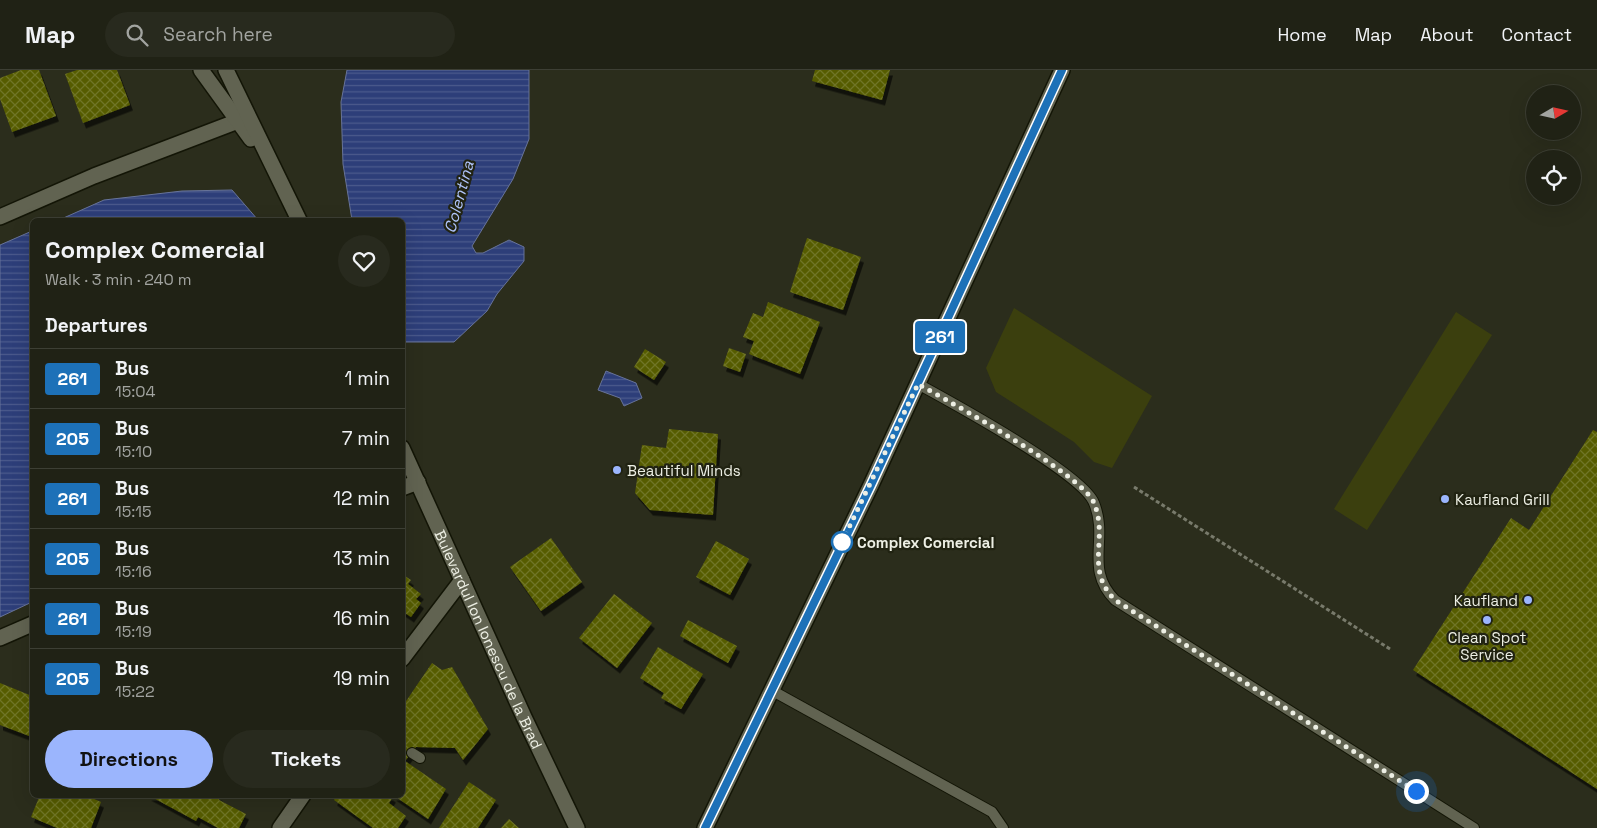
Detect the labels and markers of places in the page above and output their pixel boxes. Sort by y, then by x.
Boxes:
place label: Beautiful Minds [627,461,741,480]
marker: Beautiful Minds [611,464,623,476]
place label: Kaufland Grill [1455,490,1550,509]
marker: Kaufland Grill [1439,493,1451,505]
marker: Complex Comercial [831,531,853,553]
place label: Complex Comercial [857,533,995,552]
place label: Kaufland [1454,591,1518,610]
marker: Kaufland [1522,594,1534,606]
marker: Clean Spot Service [1481,614,1493,626]
place label: Clean Spot Service [1448,628,1526,664]

